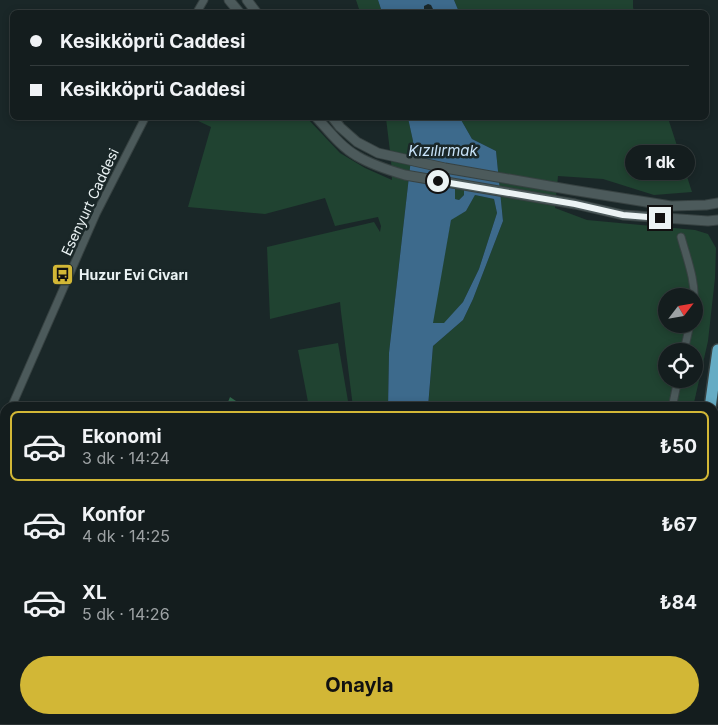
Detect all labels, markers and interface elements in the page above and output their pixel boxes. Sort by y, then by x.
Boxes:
text: Kesikköprü Caddesi [60,30,245,53]
text: Kesikköprü Caddesi [60,78,245,101]
water label: Kızılırmak [408,141,479,160]
street label: Esenyurt Caddesi [57,145,122,258]
callout: 1 dk [625,146,695,180]
text: 1 dk [645,152,675,172]
route start [427,170,449,192]
route end [649,207,671,229]
bus stop icon: Huzur Evi Civarı [51,263,75,287]
place label: Huzur Evi Civarı [79,266,188,283]
north arrow [658,288,702,332]
map controls [658,288,703,388]
button: locate [658,343,703,388]
icon: car [22,424,67,469]
text: Ekonomi [82,425,162,448]
text: ₺50 [660,435,697,458]
text: 3 dk · 14:24 [82,448,170,468]
icon: car [22,502,67,547]
text: Konfor [82,503,145,526]
text: ₺67 [661,513,697,536]
text: 4 dk · 14:25 [82,526,170,546]
icon: car [22,580,67,625]
text: XL [82,581,107,604]
text: ₺84 [660,591,697,614]
text: 5 dk · 14:26 [82,604,170,624]
button: Onayla [20,656,699,714]

